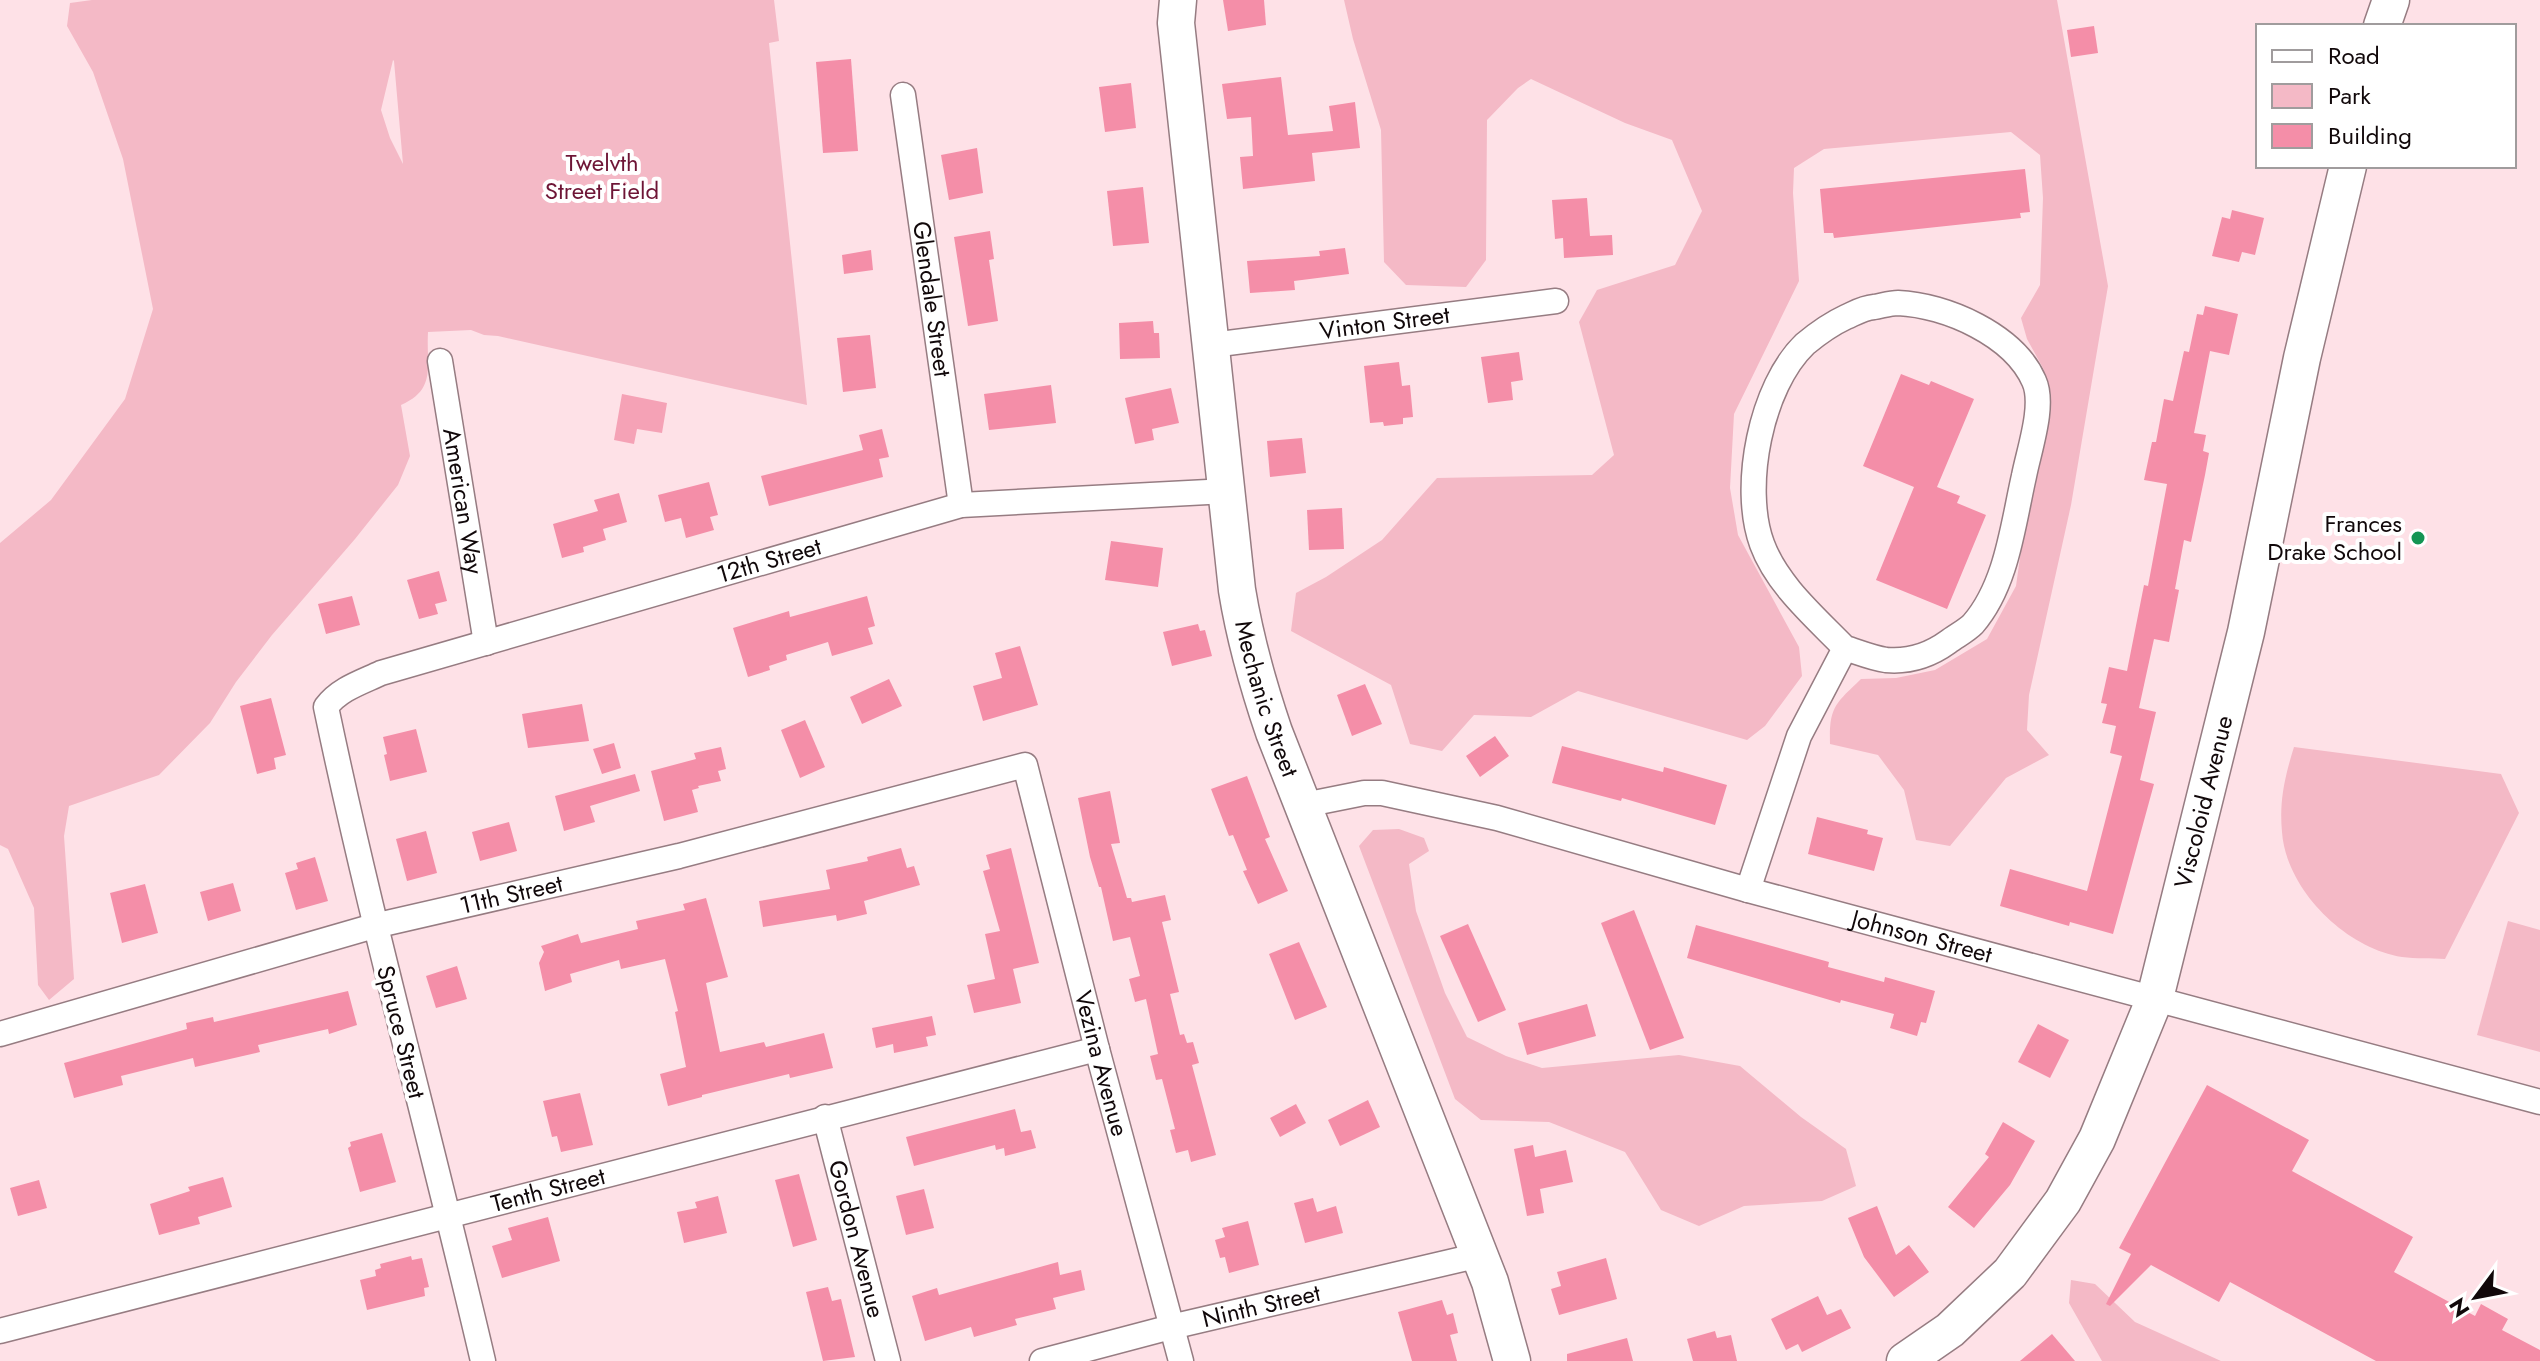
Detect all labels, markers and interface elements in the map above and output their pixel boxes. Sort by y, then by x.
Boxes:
legend [2256,24,2516,168]
text: Road [2328,38,2380,73]
text: Park [2328,78,2371,113]
text: Building [2328,118,2412,153]
park label: Twelvth Street Field [545,145,659,208]
street label: Glendale Street [904,219,961,379]
street label: Vinton Street [1317,297,1452,348]
street label: American Way [434,425,493,577]
place label: Frances Drake School [2267,506,2402,569]
street label: 12th Street [712,528,826,592]
marker: Frances Drake School [2409,529,2427,547]
street label: Mechanic Street [1226,617,1308,782]
street label: Viscoloid Avenue [2165,712,2242,892]
street label: 11th Street [456,865,566,923]
street label: Johnson Street [1845,900,1996,972]
street label: Spruce Street [368,962,435,1102]
street label: Vezina Avenue [1066,987,1138,1140]
street label: Gordon Avenue [820,1156,894,1321]
street label: Tenth Street [487,1158,609,1221]
north arrow [2436,1257,2516,1337]
street label: Ninth Street [1198,1275,1324,1336]
text: N [2441,1292,2477,1323]

